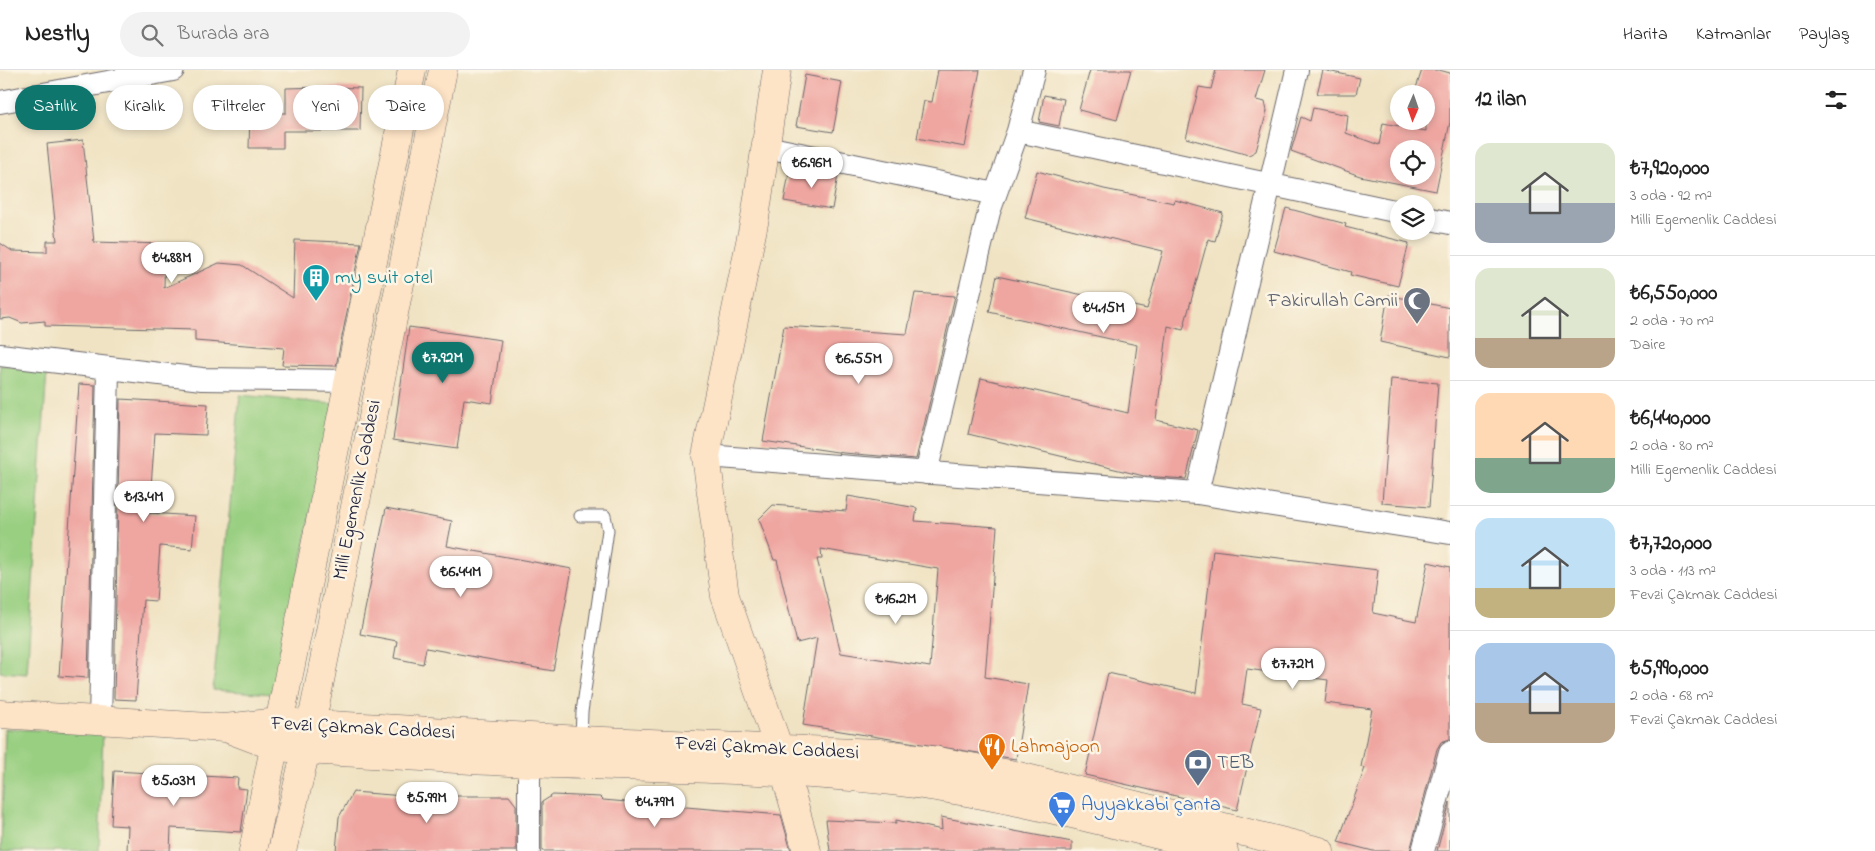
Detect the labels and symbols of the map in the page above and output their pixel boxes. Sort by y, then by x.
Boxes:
north arrow [1390,85,1435,130]
pin: ₺6.96M [771,146,853,189]
pin: ₺4.88M [131,242,213,284]
building icon: my suit otel [301,263,331,302]
place label: my suit otel [335,264,433,293]
mosque icon: Fakirullah Camii [1402,286,1432,325]
place label: Fakirullah Camii [1267,287,1398,316]
pin: ₺4.15M [1063,292,1145,334]
pin: ₺7.92M [402,342,484,384]
pin: ₺6.55M [818,342,900,385]
street label: Milli Egemenlik Caddesi [326,397,391,583]
pin: ₺13.4M [103,480,185,523]
pin: ₺6.44M [420,556,502,598]
pin: ₺16.2M [855,582,937,625]
pin: ₺7.72M [1252,648,1334,690]
street label: Fevzi Çakmak Caddesi [269,710,456,748]
street label: Fevzi Çakmak Caddesi [673,730,860,768]
restaurant icon: Lahmajoon [977,732,1007,771]
place label: Lahmajoon [1011,733,1100,762]
bank icon: TEB [1183,748,1213,787]
place label: TEB [1217,749,1254,778]
pin: ₺5.03M [133,764,215,807]
pin: ₺5.99M [386,782,468,824]
pin: ₺4.79M [614,786,696,828]
supermarket icon: Ayyakkabi çanta [1047,790,1077,829]
place label: Ayyakkabi çanta [1081,791,1221,820]

